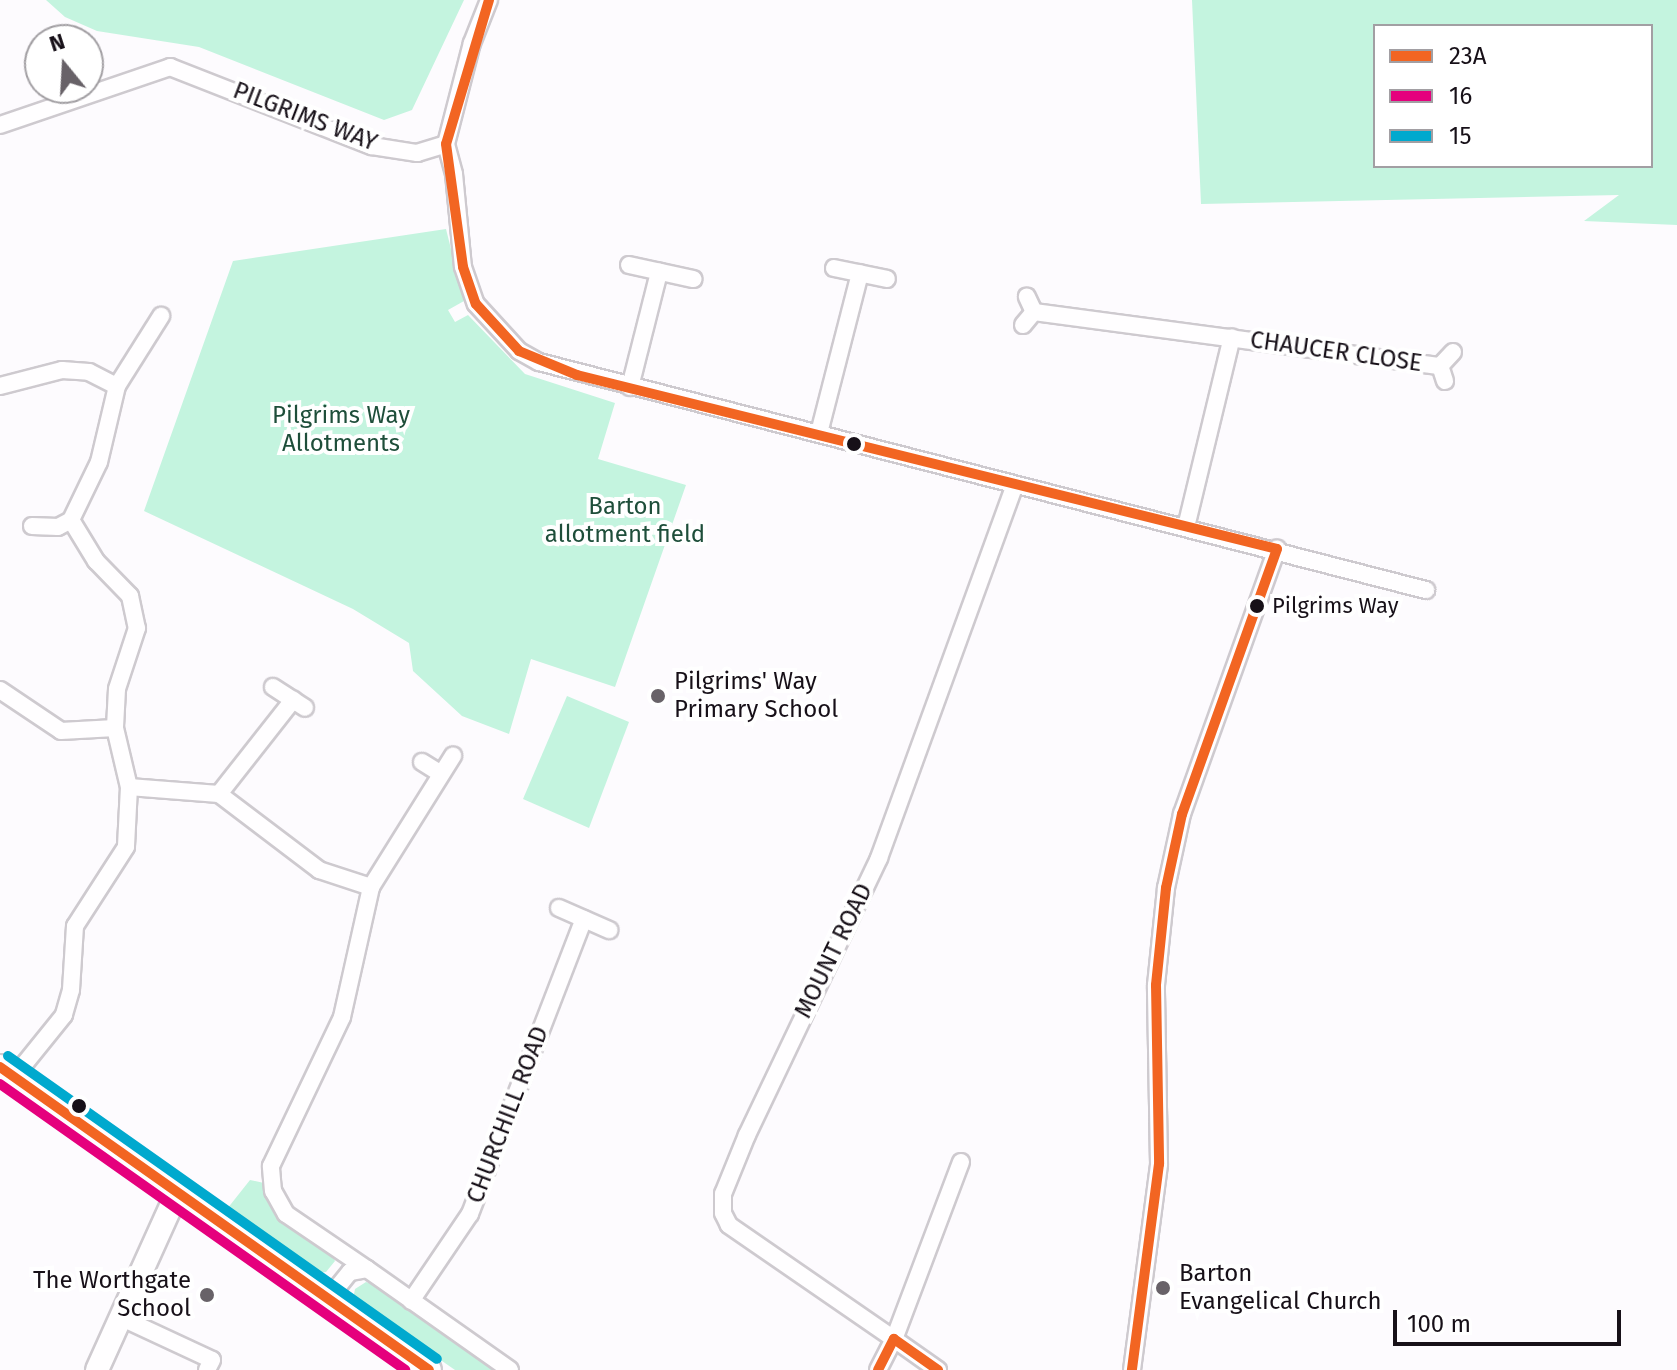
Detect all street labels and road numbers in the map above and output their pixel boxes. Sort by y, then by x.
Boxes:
street label: PILGRIMS WAY [229,76,381,158]
street label: CHAUCER CLOSE [1248,326,1424,378]
street label: MOUNT ROAD [789,879,879,1023]
street label: CHURCHILL ROAD [461,1023,555,1207]

